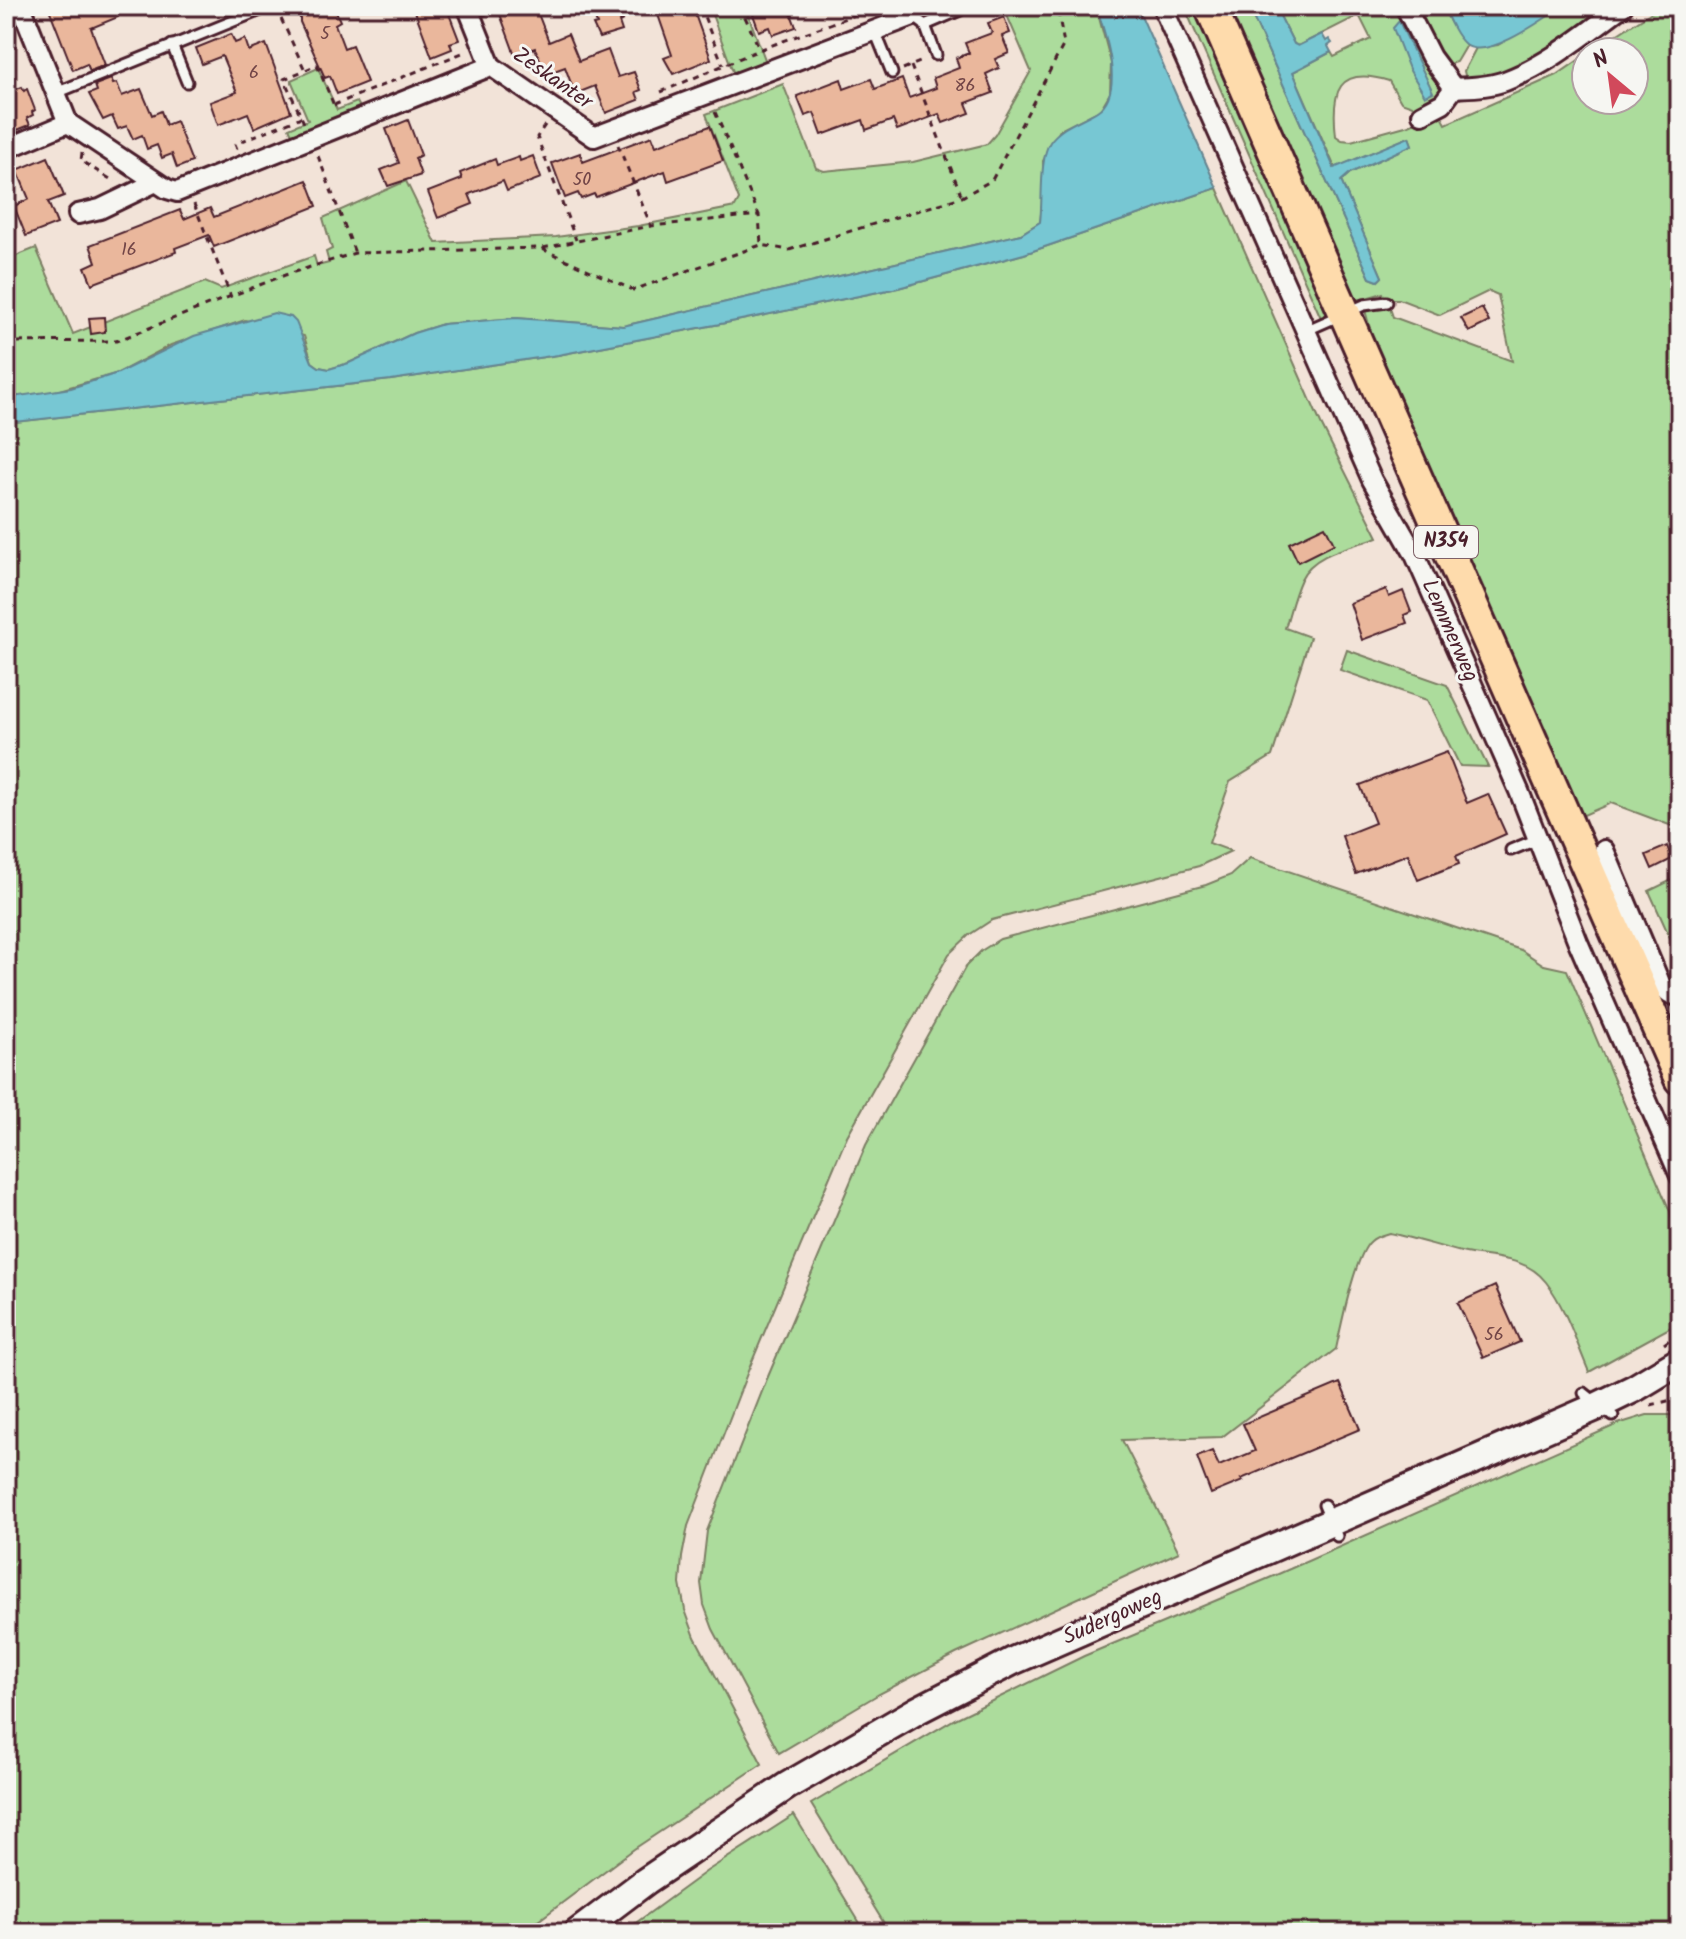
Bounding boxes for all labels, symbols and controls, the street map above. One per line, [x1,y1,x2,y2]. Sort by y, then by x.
house number: 5 [320,20,331,49]
north arrow [1570,36,1650,116]
street label: Zeskanter [505,39,601,120]
text: N [1587,42,1616,79]
house number: 6 [249,59,259,88]
house number: 86 [955,72,975,101]
house number: 50 [573,166,591,195]
house number: 16 [121,236,137,265]
road number: N354 [1414,526,1478,558]
street label: Lemmerweg [1411,574,1487,688]
house number: 56 [1484,1321,1504,1350]
street label: Sudergoweg [1057,1580,1169,1656]

